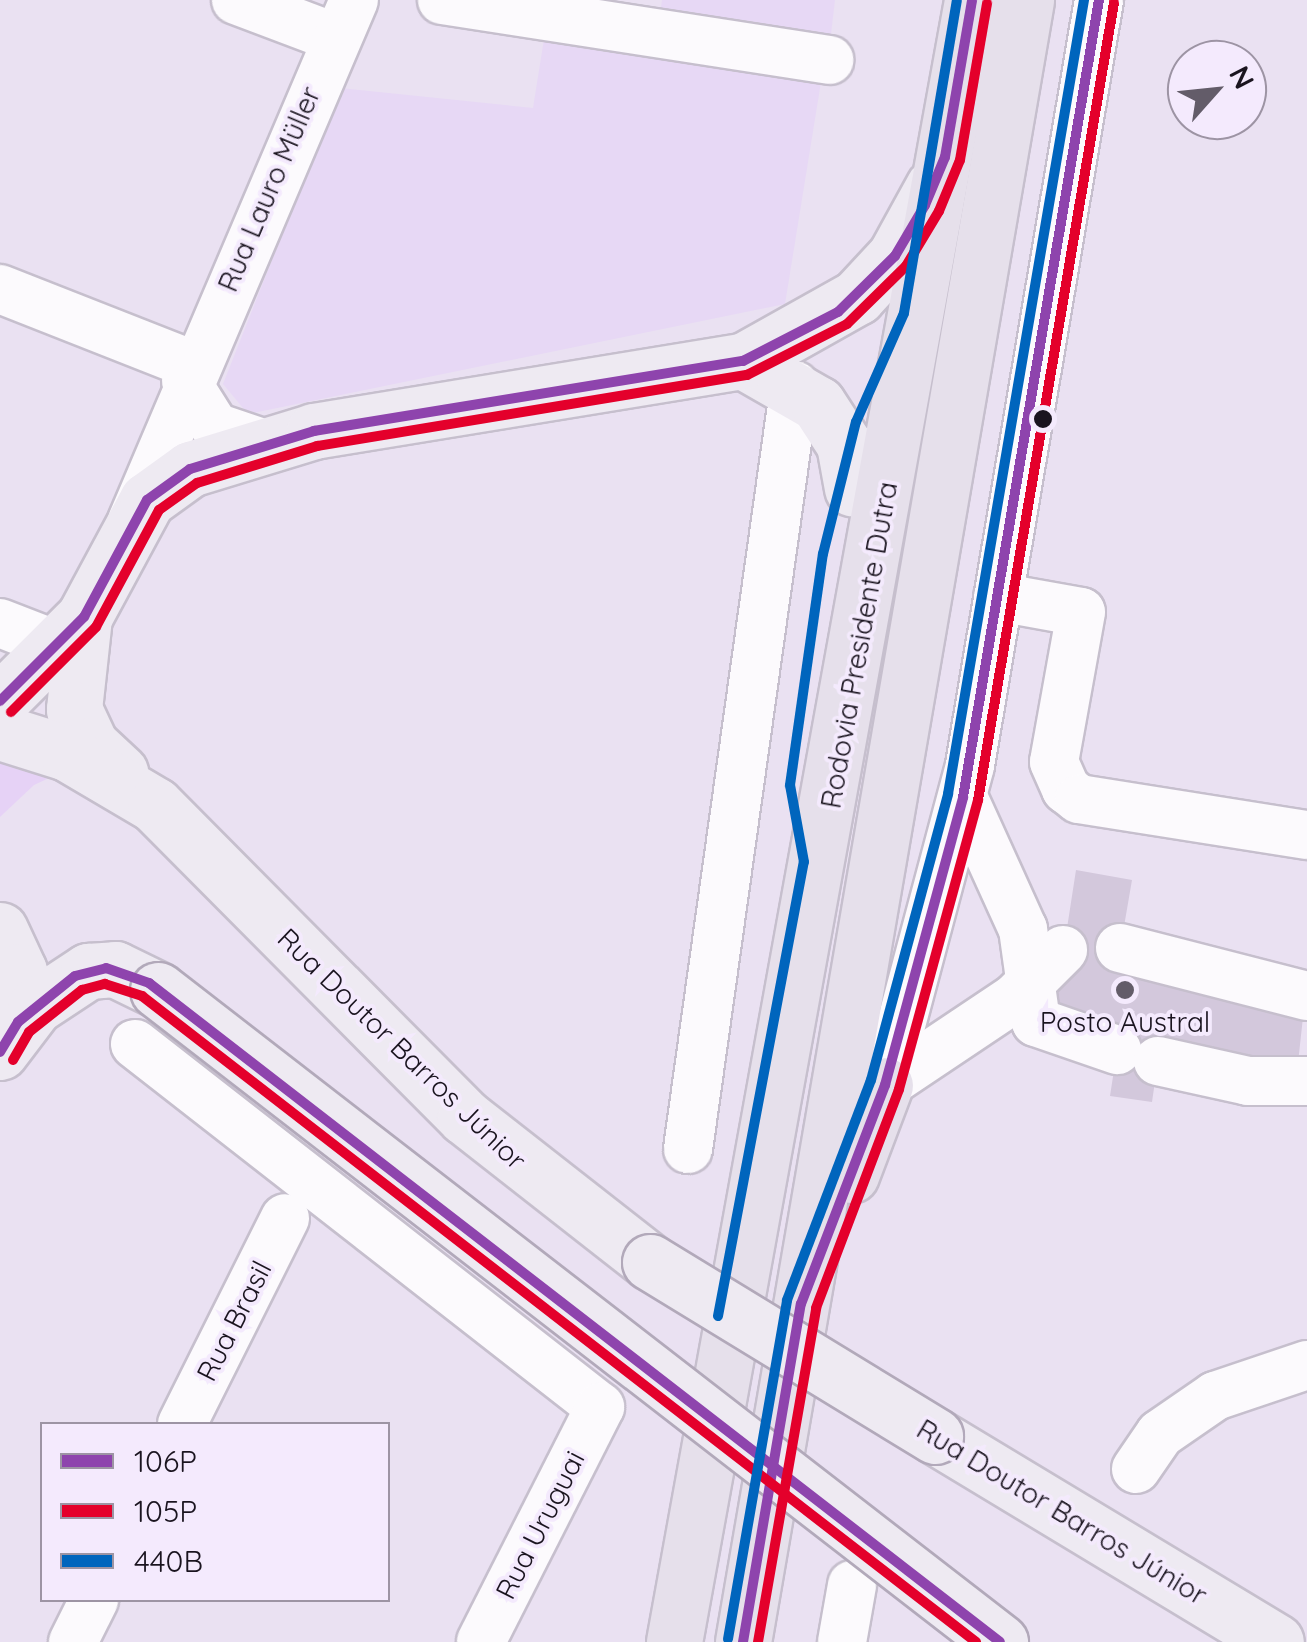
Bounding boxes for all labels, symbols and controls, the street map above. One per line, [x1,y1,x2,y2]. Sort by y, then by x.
north arrow [1167,40,1267,140]
text: N [1222,60,1263,94]
street label: Rua Lauro Müller [211,81,327,297]
unlabelled marker [1033,409,1053,429]
street label: Rodovia Presidente Dutra [814,479,904,811]
street label: Rua Doutor Barros Júnior [271,921,533,1177]
marker: Posto Austral [1114,979,1136,1001]
place label: Posto Austral [1040,1005,1210,1039]
street label: Rua Brasil [189,1255,279,1387]
street label: Rua Doutor Barros Júnior [911,1412,1213,1612]
legend [40,1422,390,1602]
text: 106P [134,1442,197,1480]
street label: Rua Uruguai [488,1445,592,1605]
text: 105P [134,1492,197,1530]
text: 440B [134,1542,203,1580]

